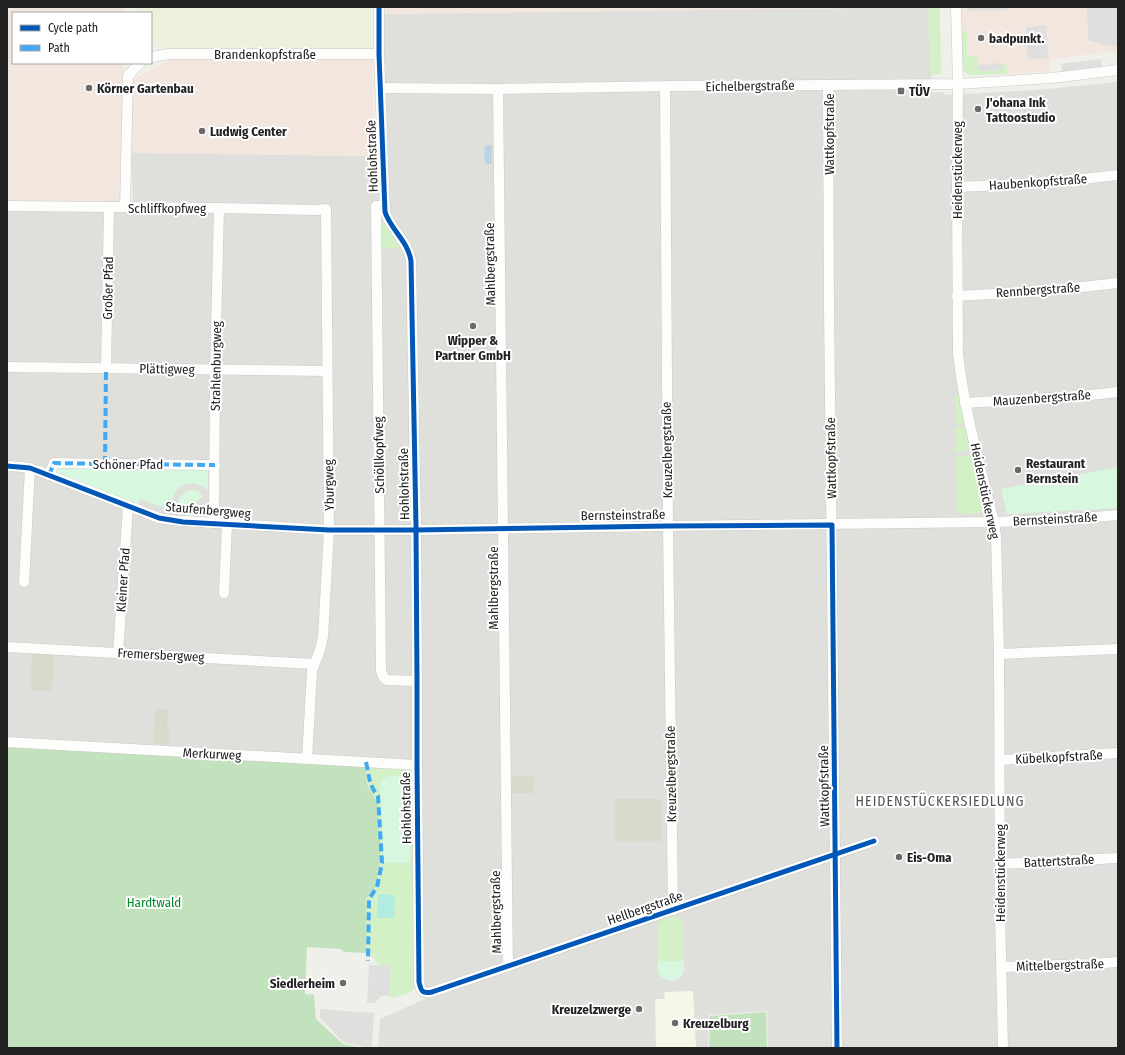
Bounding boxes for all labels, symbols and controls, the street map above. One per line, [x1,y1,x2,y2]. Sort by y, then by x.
legend [12,12,152,64]
text: Cycle path [48,21,98,35]
place label: badpunkt. [989,31,1044,46]
marker: badpunkt. [976,33,986,43]
text: Path [48,41,70,55]
street label: Brandenkopfstraße [214,47,316,62]
street label: Eichelbergstraße [705,78,795,94]
place label: Körner Gartenbau [97,81,194,96]
marker: Körner Gartenbau [84,83,94,93]
place label: TÜV [909,84,930,99]
marker: TÜV [896,86,906,96]
street label: Wattkopfstraße [822,93,837,175]
place label: J'ohana Ink Tattoostudio [985,95,1055,125]
marker: J'ohana Ink Tattoostudio [973,104,983,114]
street label: Hohlohstraße [363,120,381,192]
street label: Heidenstückerweg [950,120,965,219]
place label: Ludwig Center [210,124,287,139]
marker: Ludwig Center [197,126,207,136]
street label: Haubenkopfstraße [988,171,1088,193]
street label: Schliffkopfweg [128,201,207,216]
street label: Mahlbergstraße [482,222,498,306]
street label: Großer Pfad [100,256,116,320]
street label: Rennbergstraße [995,280,1081,300]
street label: Strahlenburgweg [208,320,224,411]
marker: Wipper & Partner GmbH [468,321,478,331]
place label: Wipper & Partner GmbH [435,333,511,363]
street label: Plättigweg [139,361,196,377]
street label: Mauzenbergstraße [993,387,1091,409]
street label: Kreuzelbergstraße [659,402,675,498]
street label: Schöllkopfweg [371,415,387,494]
street label: Wattkopfstraße [823,417,839,499]
street label: Heidenstückerweg [967,442,1003,541]
street label: Hohlohstraße [396,448,412,520]
place label: Restaurant Bernstein [1026,456,1086,486]
street label: Schöner Pfad [93,457,163,472]
street label: Yburgweg [321,458,337,511]
marker: Restaurant Bernstein [1013,465,1023,475]
street label: Staufenbergweg [165,499,252,521]
street label: Bernsteinstraße [580,507,666,523]
street label: Bernsteinstraße [1012,509,1098,529]
street label: Mahlbergstraße [486,546,501,630]
street label: Kleiner Pfad [113,547,133,613]
street label: Fremersbergweg [117,645,206,665]
street label: Kreuzelbergstraße [663,726,679,822]
street label: Merkurweg [182,745,243,763]
street label: Wattkopfstraße [816,745,832,827]
street label: Kübelkopfstraße [1015,747,1103,767]
street label: Hohlohstraße [398,772,414,844]
district label: HEIDENSTÜCKERSIEDLUNG [856,792,1024,810]
street label: Heidenstückerweg [993,823,1008,922]
place label: Eis-Oma [907,850,952,865]
marker: Eis-Oma [894,852,904,862]
street label: Battertstraße [1023,852,1095,870]
street label: Mahlbergstraße [488,870,504,954]
street label: Hellbergstraße [605,888,685,928]
park label: Hardtwald [127,895,181,910]
street label: Mittelbergstraße [1016,956,1104,974]
place label: Siedlerheim [270,976,335,991]
marker: Siedlerheim [338,978,348,988]
place label: Kreuzelzwerge [552,1002,631,1017]
marker: Kreuzelzwerge [634,1004,644,1014]
place label: Kreuzelburg [683,1016,749,1031]
marker: Kreuzelburg [670,1018,680,1028]

